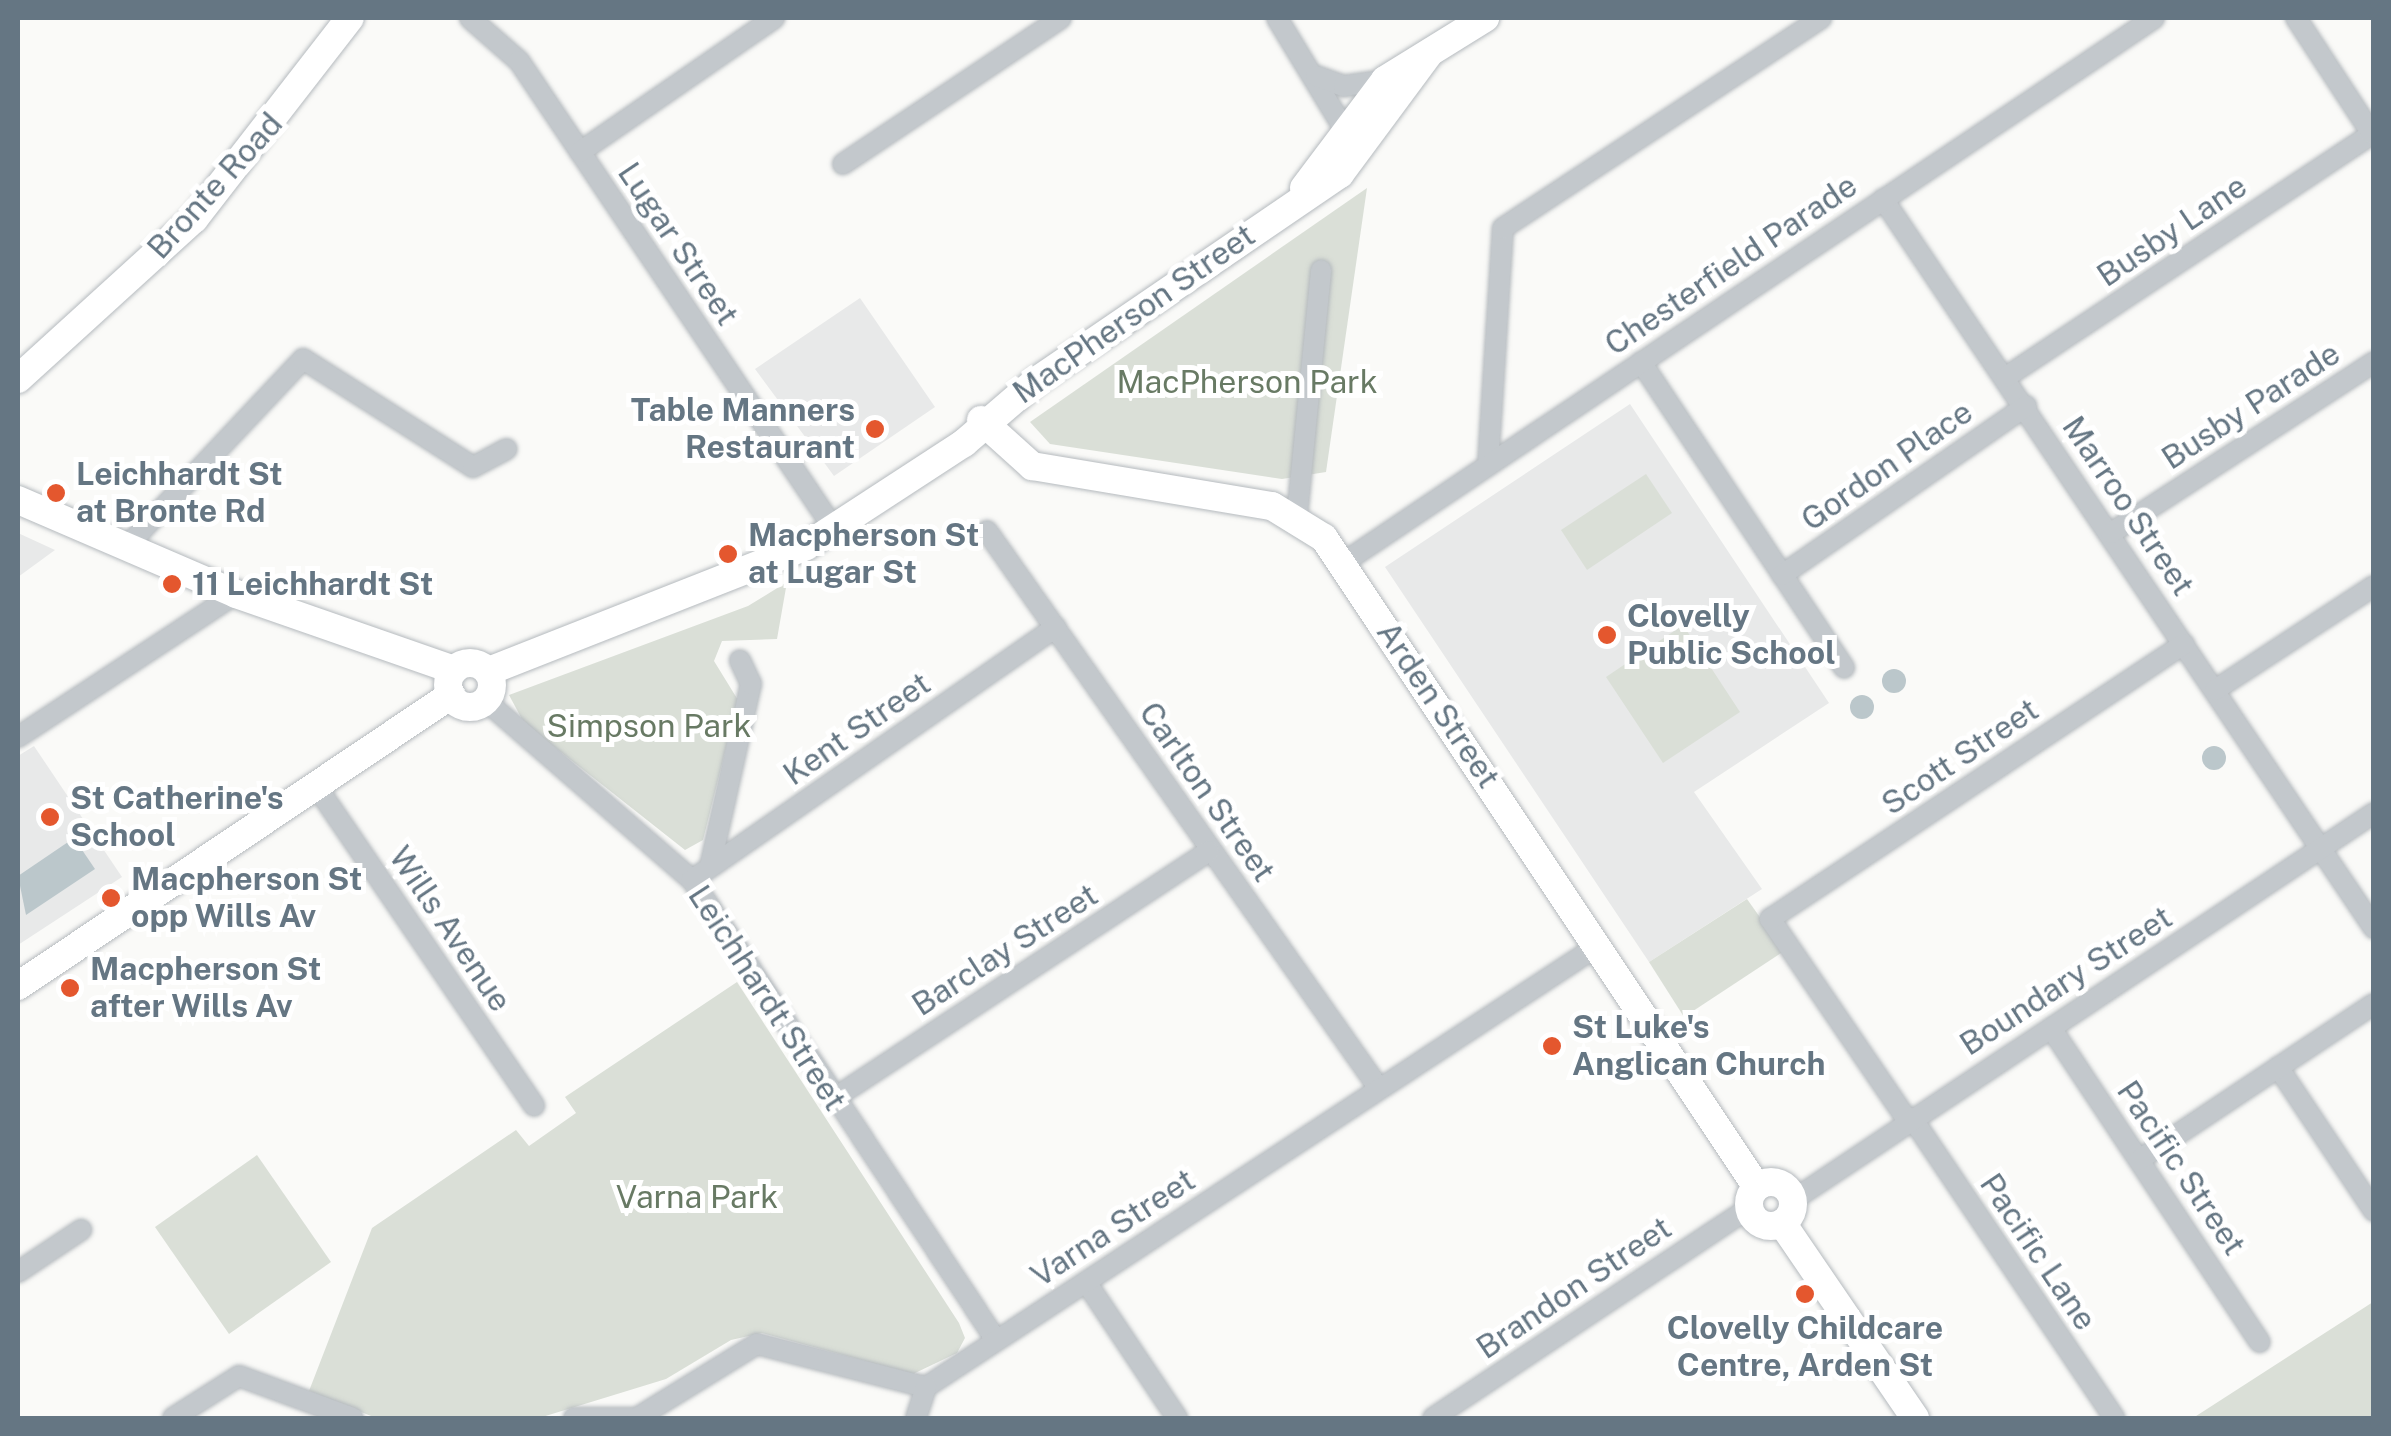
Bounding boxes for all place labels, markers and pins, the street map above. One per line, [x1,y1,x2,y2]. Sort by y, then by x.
place label: Table Manners Restaurant [631,392,855,467]
marker: Table Manners Restaurant [864,418,886,440]
place label: Leichhardt St at Bronte Rd [76,456,283,531]
marker: Leichhardt St at Bronte Rd [45,482,67,504]
place label: Macpherson St at Lugar St [748,517,979,592]
marker: Macpherson St at Lugar St [717,543,739,565]
place label: 11 Leichhardt St [192,565,433,603]
marker: 11 Leichhardt St [161,573,183,595]
place label: Clovelly Public School [1627,598,1836,673]
marker: Clovelly Public School [1596,624,1618,646]
place label: St Catherine's School [70,780,284,855]
marker: St Catherine's School [39,806,61,828]
place label: Macpherson St opp Wills Av [131,861,362,936]
marker: Macpherson St opp Wills Av [100,887,122,909]
place label: Macpherson St after Wills Av [90,951,321,1026]
marker: Macpherson St after Wills Av [59,977,81,999]
place label: St Luke's Anglican Church [1572,1009,1826,1084]
marker: St Luke's Anglican Church [1541,1035,1563,1057]
marker: Clovelly Childcare Centre, Arden St [1794,1283,1816,1305]
place label: Clovelly Childcare Centre, Arden St [1667,1310,1943,1385]

